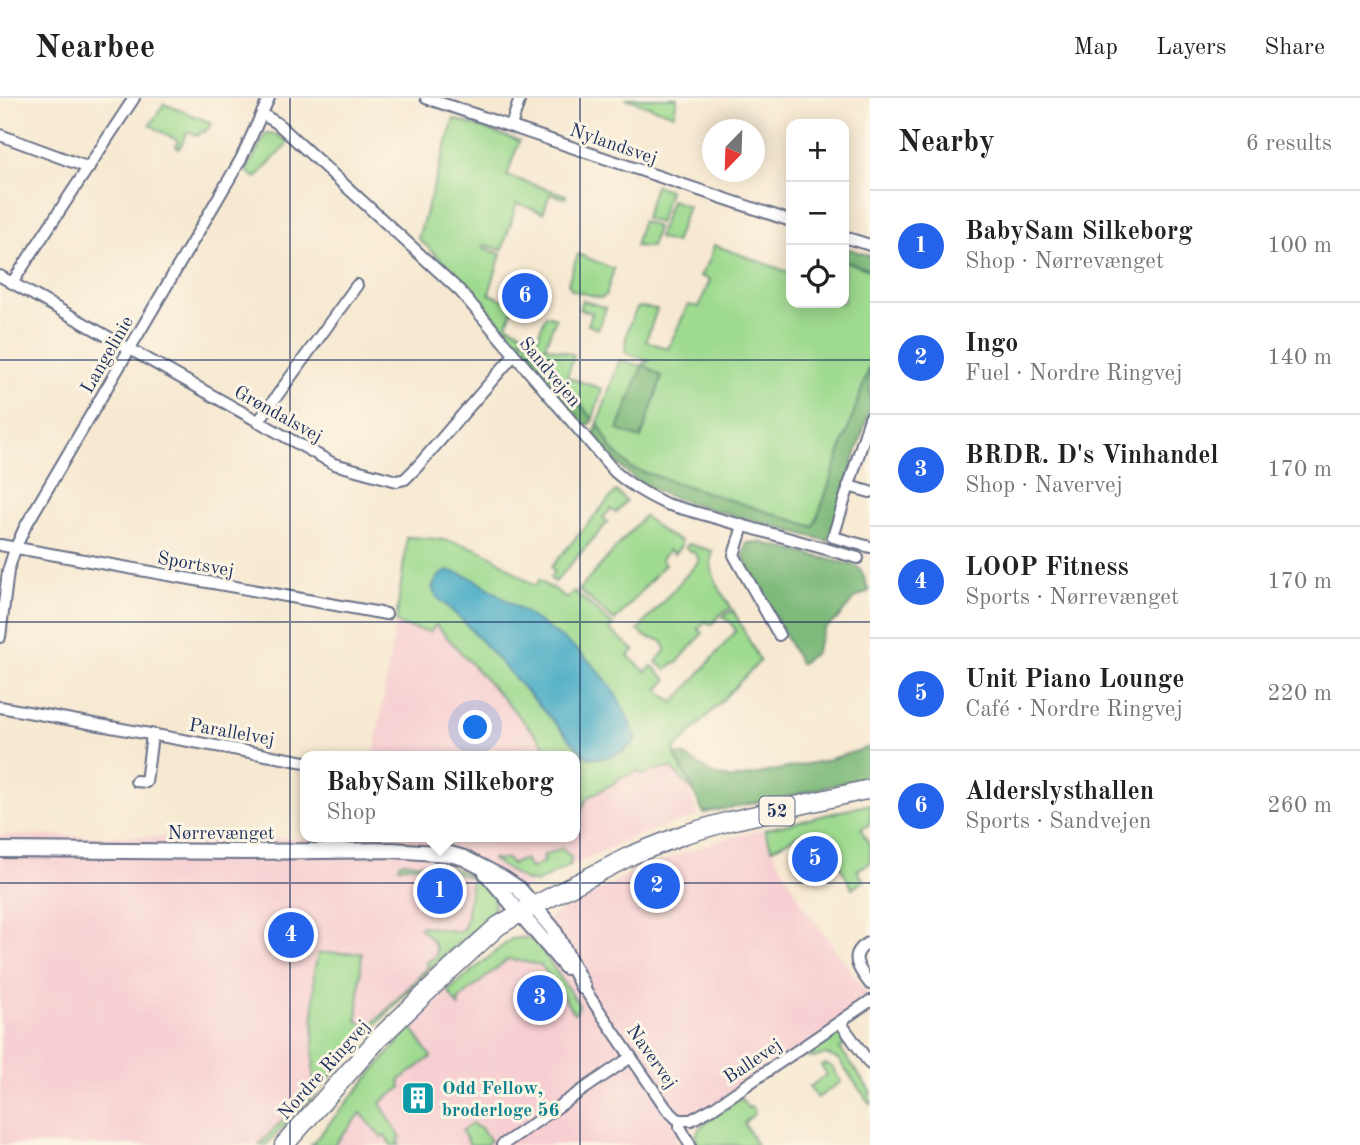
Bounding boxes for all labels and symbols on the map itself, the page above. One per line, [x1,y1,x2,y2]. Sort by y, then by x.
north arrow [702,119,765,182]
street label: Nylandsvej [567,121,660,169]
pin: 6 [502,270,548,322]
street label: Langelinie [78,313,138,397]
street label: Sandvejen [515,334,583,411]
street label: Grøndalsvej [230,383,325,447]
street label: Sportsvej [156,549,235,582]
your location [458,710,492,744]
street label: Parallelvej [187,717,276,750]
road number: 52 [760,796,794,826]
street label: Nørrevænget [167,825,275,844]
pin: 5 [792,833,838,885]
pin: 2 [634,860,680,912]
pin: 1 [417,865,463,917]
pin: 4 [268,909,314,961]
pin: 3 [517,972,563,1024]
street label: Nordre Ringvej [275,1017,374,1124]
street label: Navervej [622,1022,680,1093]
street label: Ballevej [721,1036,786,1088]
building icon: Odd Fellow, broderloge 56 [399,1079,437,1117]
place label: Odd Fellow, broderloge 56 [442,1080,560,1121]

